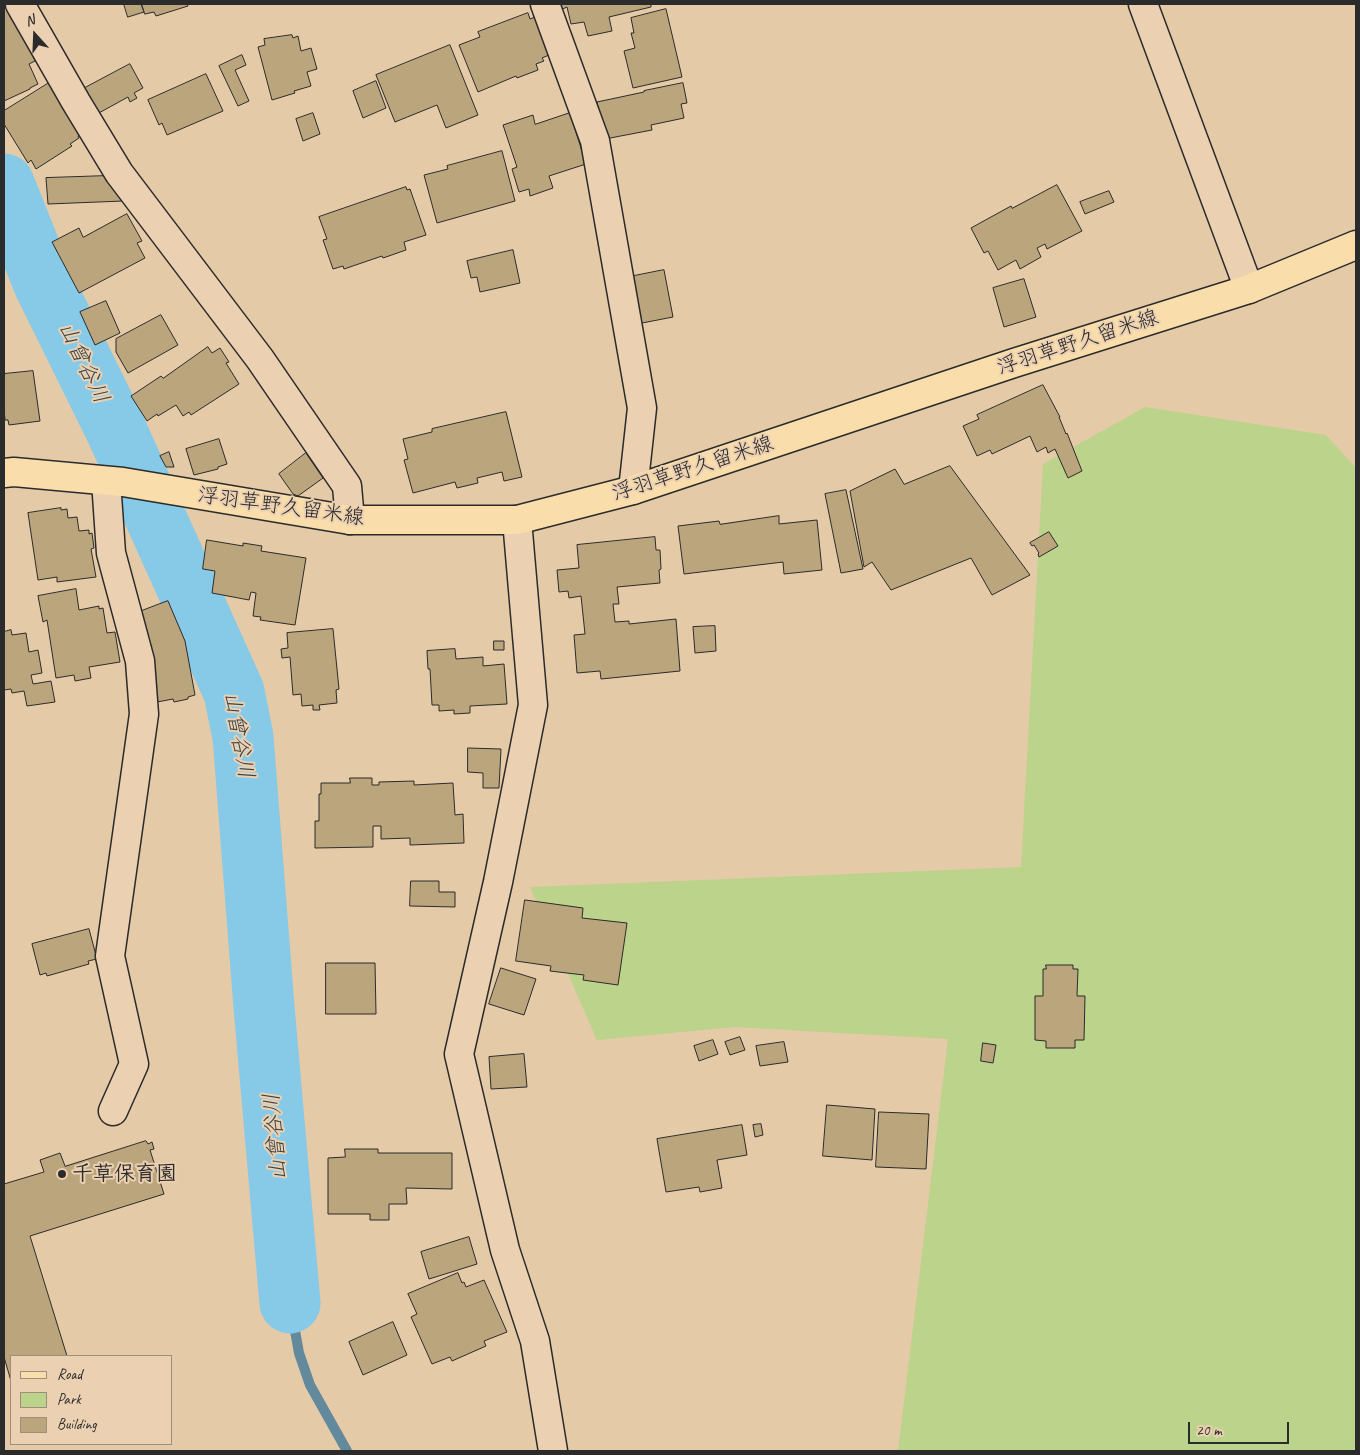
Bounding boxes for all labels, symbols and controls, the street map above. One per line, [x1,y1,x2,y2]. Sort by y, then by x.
north arrow [10,10,60,60]
text: N [23,11,37,30]
street label: 浮羽草野久留米線 [994,305,1162,381]
water label: 山曾谷川 [52,318,114,408]
street label: 浮羽草野久留米線 [609,431,777,507]
street label: 浮羽草野久留米線 [196,483,366,531]
water label: 山曾谷川 [217,689,259,781]
water label: 山曾谷川 [259,1092,293,1182]
place label: 千草保育園 [72,1161,177,1187]
marker: 千草保育園 [56,1168,68,1180]
legend [10,1355,172,1445]
text: Road [57,1365,82,1384]
text: Park [57,1390,81,1409]
scale bar [1190,1412,1291,1444]
text: Building [57,1415,96,1434]
text: 20 m [1196,1421,1222,1440]

